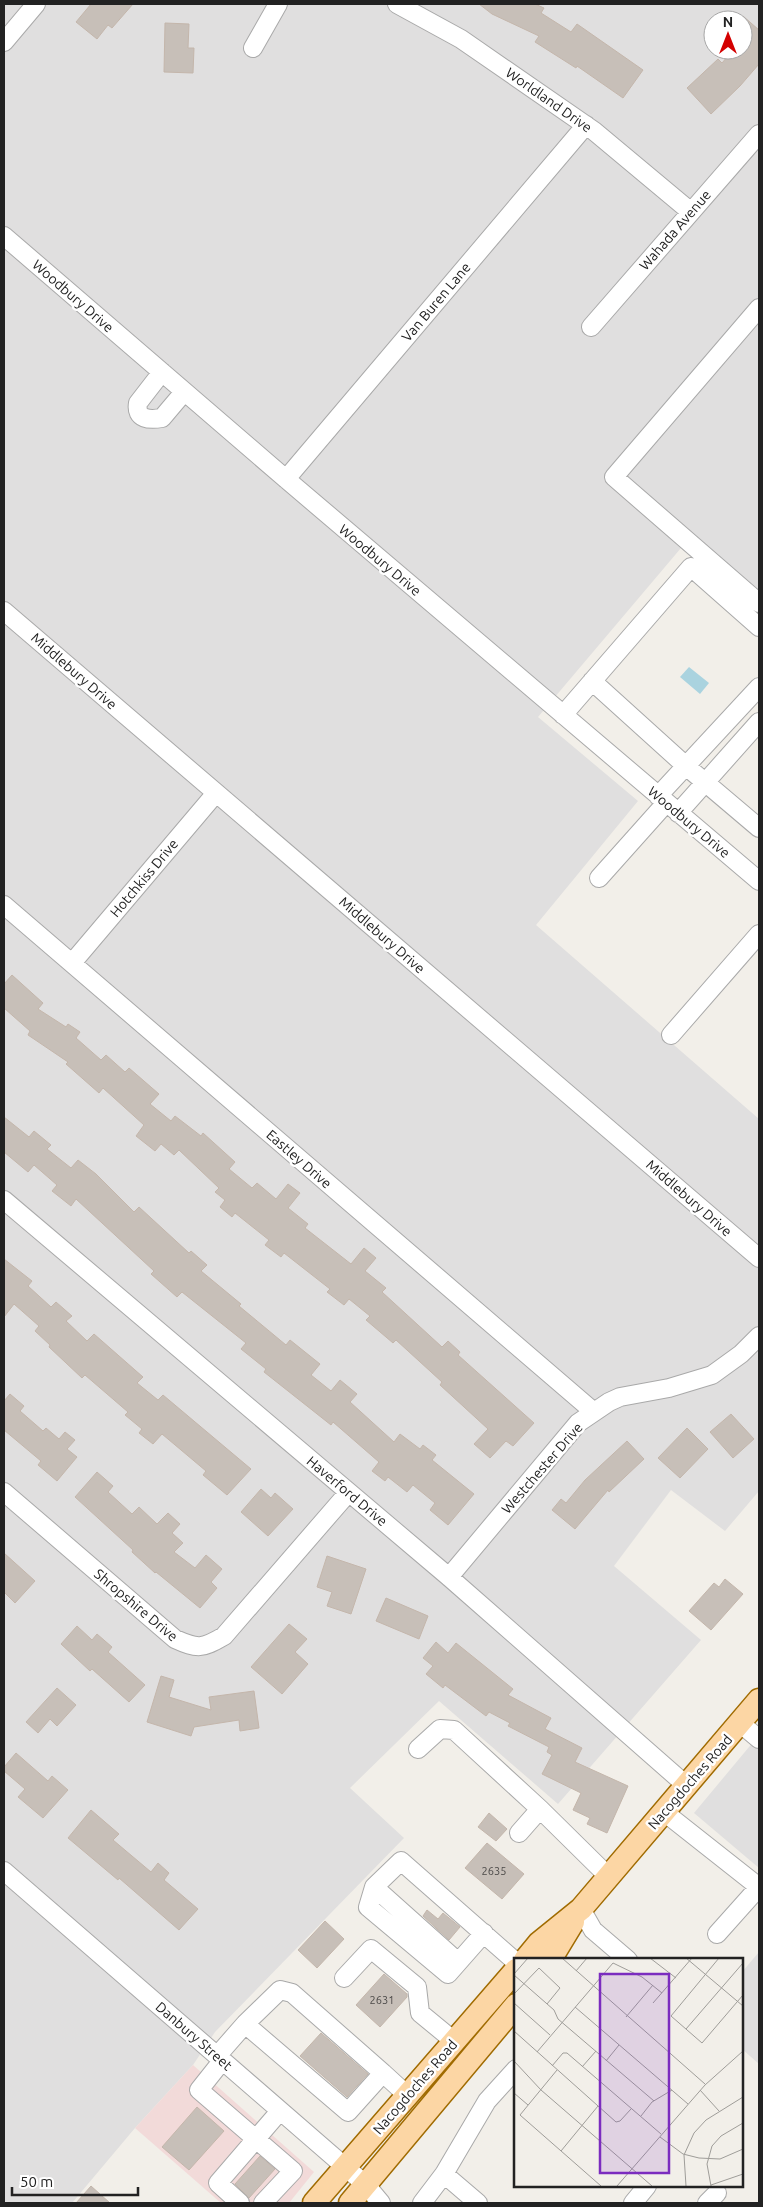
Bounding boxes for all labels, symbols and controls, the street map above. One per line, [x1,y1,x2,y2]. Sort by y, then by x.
north arrow [703,10,753,60]
text: N [723,14,733,30]
street label: Worldland Drive [503,64,595,136]
street label: Wahada Avenue [636,187,714,273]
street label: Woodbury Drive [29,256,117,336]
street label: Van Buren Lane [398,259,474,345]
street label: Woodbury Drive [336,521,424,599]
street label: Middlebury Drive [28,629,120,713]
street label: Woodbury Drive [645,783,733,861]
street label: Hotchkiss Drive [107,836,181,920]
street label: Middlebury Drive [336,893,428,977]
street label: Eastley Drive [263,1126,335,1192]
street label: Middlebury Drive [643,1156,735,1240]
street label: Westchester Drive [498,1419,586,1517]
street label: Haverford Drive [304,1453,390,1529]
street label: Shropshire Drive [91,1566,181,1644]
street label: Nacogdoches Road [645,1731,735,1833]
house number: 2635 [482,1865,506,1877]
inset map [514,1958,743,2187]
house number: 2631 [370,1994,394,2006]
street label: Danbury Street [153,1998,236,2074]
street label: Nacogdoches Road [370,2036,460,2138]
scale bar [12,2164,139,2196]
text: 50 m [20,2173,53,2190]

